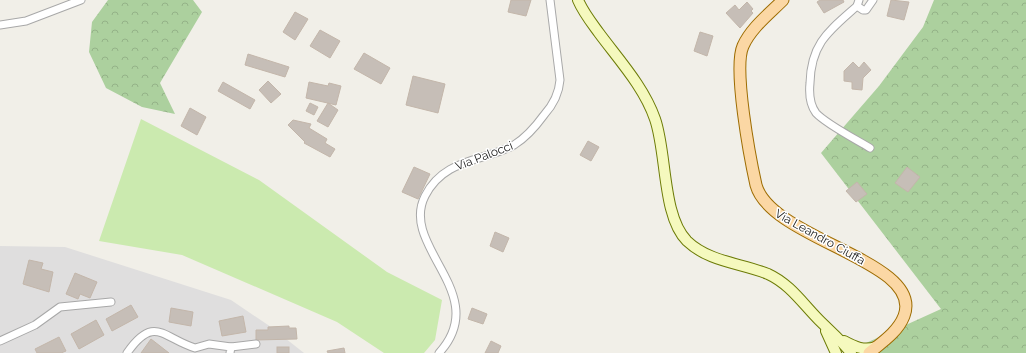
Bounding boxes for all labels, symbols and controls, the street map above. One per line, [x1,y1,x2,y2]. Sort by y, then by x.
street label: Via Palocci [453,139,515,173]
street label: Via Leandro Ciuffa [772,206,868,268]

